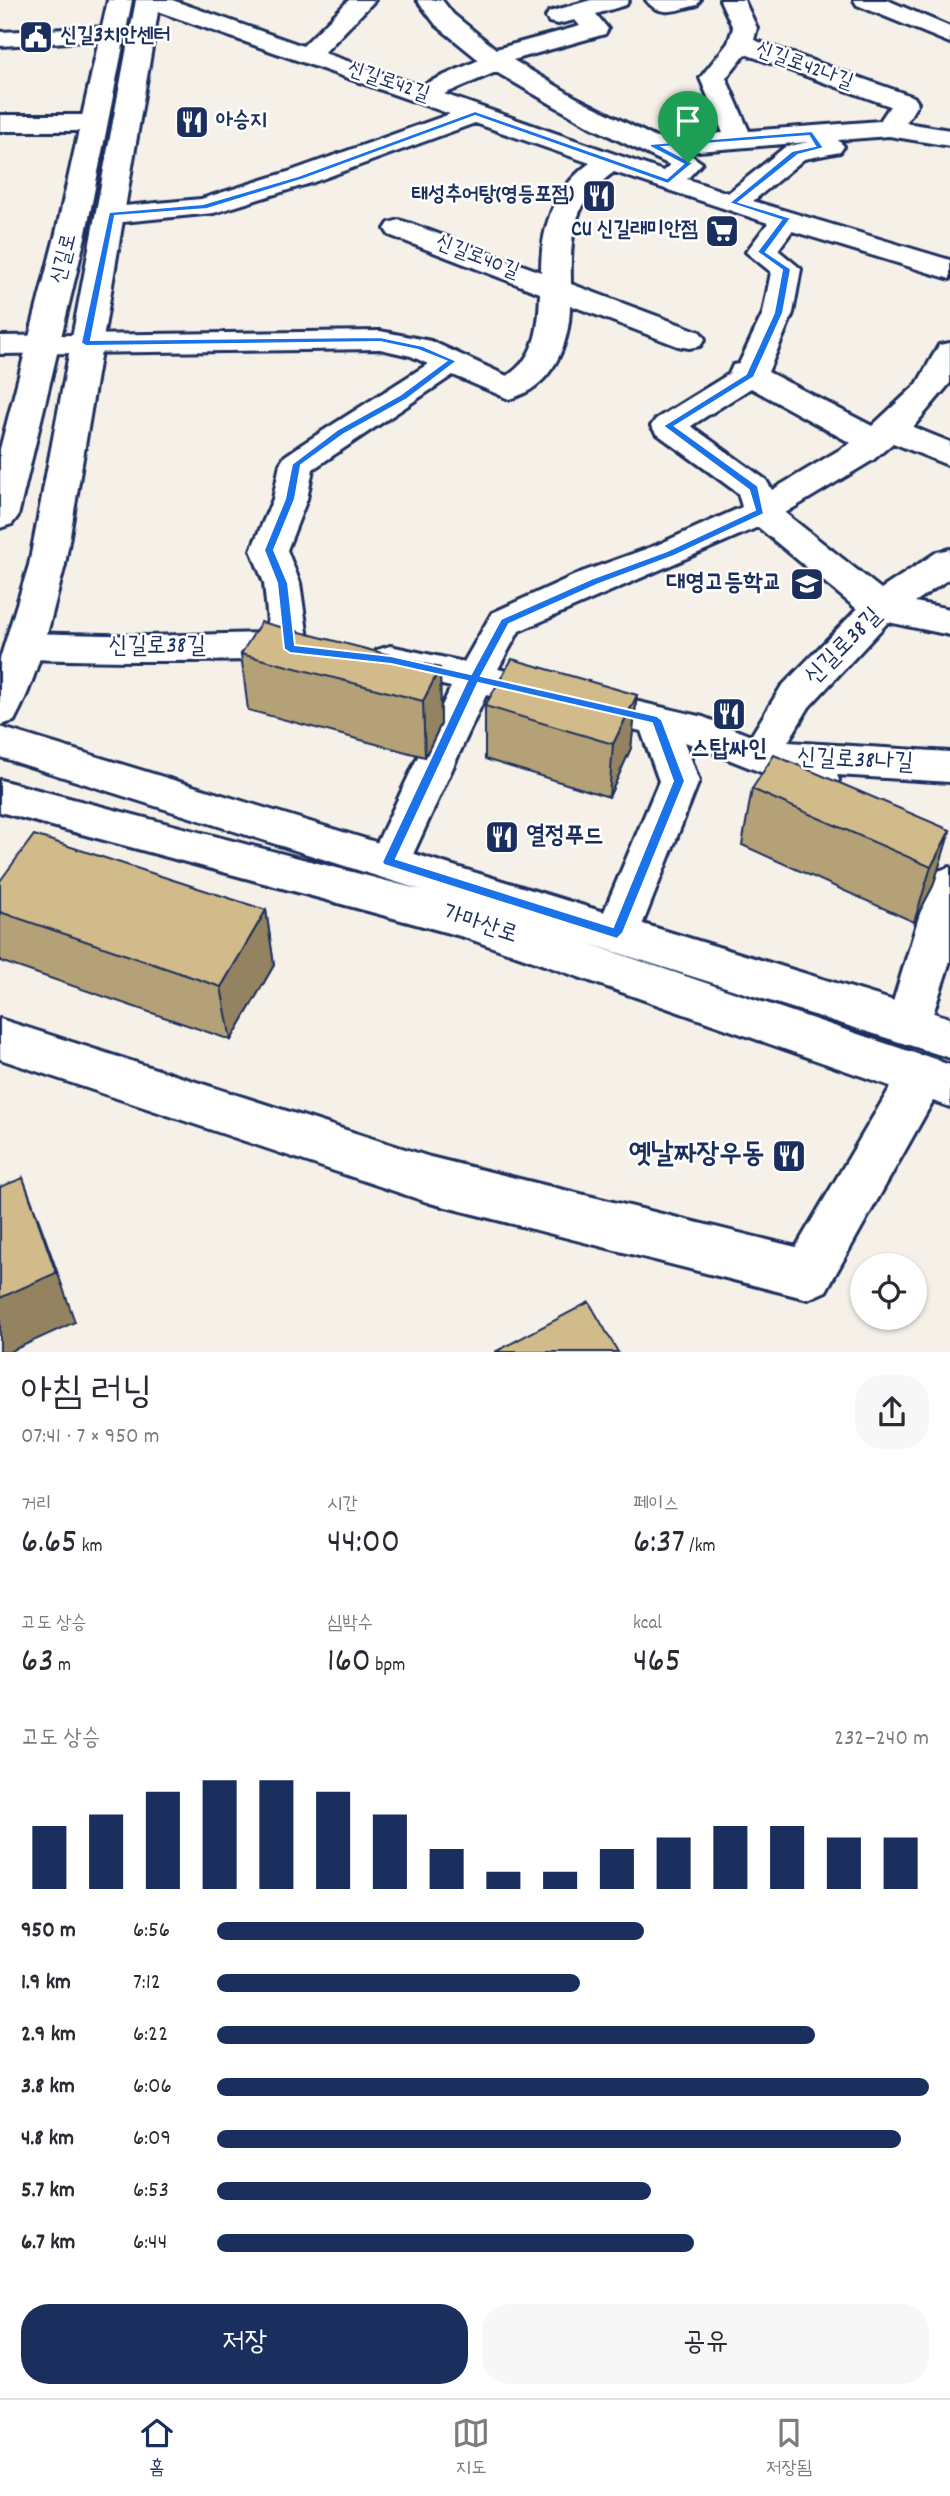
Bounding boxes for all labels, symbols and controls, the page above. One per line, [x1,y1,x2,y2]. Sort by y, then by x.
public building icon: 신길3치안센터 [17,18,55,56]
place label: 신길3치안센터 [60,22,171,52]
street label: 신길로42나길 [751,35,857,99]
street label: 신길로42길 [343,55,433,111]
pin [658,91,718,163]
icon: arrive [669,102,707,140]
restaurant icon: 아승지 [173,103,211,141]
place label: 아승지 [216,107,267,137]
restaurant icon: 태성추어탕(영등포점) [580,177,618,215]
place label: 태성추어탕(영등포점) [411,181,574,211]
supermarket icon: CU 신길래미안점 [703,212,741,250]
place label: CU 신길래미안점 [571,216,698,246]
street label: 신길로40길 [431,228,523,288]
street label: 신길로 [44,231,86,287]
school or university icon: 대영고등학교 [788,565,826,603]
place label: 대영고등학교 [666,567,782,601]
street label: 신길로38길 [797,600,891,694]
street label: 신길로38길 [108,630,206,664]
restaurant icon: 스탑싸인 [710,695,748,733]
place label: 스탑싸인 [690,733,768,767]
street label: 신길로38나길 [796,741,914,781]
restaurant icon: 열정푸드 [483,818,521,856]
place label: 열정푸드 [526,820,603,854]
street label: 가마산로 [438,897,522,953]
place label: 옛날짜장우동 [629,1136,764,1176]
restaurant icon: 옛날짜장우동 [770,1137,808,1175]
map controls [850,1253,927,1330]
button: locate [850,1253,927,1330]
text: 아침 러닝 [21,1367,152,1422]
button: share [855,1375,929,1449]
text: 07:41 · 7 × 950 m [21,1421,160,1454]
text: 거리 [21,1492,52,1519]
text: 시간 [327,1492,358,1519]
text: 페이스 [633,1492,679,1519]
text: 6.65 [21,1519,77,1569]
text: 44:00 [327,1519,400,1569]
text: 6:37 [633,1519,685,1569]
text: km [77,1534,103,1561]
text: /km [685,1534,716,1561]
text: 고도 상승 [21,1611,87,1638]
text: 심박수 [327,1611,373,1638]
text: kcal [633,1611,662,1638]
text: 63 [21,1638,54,1688]
text: 160 [327,1638,371,1688]
text: 465 [633,1638,681,1688]
text: m [54,1653,71,1680]
text: bpm [371,1653,405,1680]
text: 고도 상승 [21,1723,100,1756]
text: 232–240 m [834,1723,929,1756]
text: 950 m [21,1915,76,1948]
text: 6:56 [133,1915,170,1948]
text: 1.9 km [21,1967,71,2000]
text: 7:12 [133,1967,161,2000]
text: 2.9 km [21,2019,76,2052]
text: 6:22 [133,2019,168,2052]
text: 3.8 km [21,2071,75,2104]
text: 6:06 [133,2071,172,2104]
text: 4.8 km [21,2123,74,2156]
text: 6:09 [133,2123,171,2156]
text: 5.7 km [21,2175,75,2208]
text: 6:53 [133,2175,169,2208]
text: 6.7 km [21,2227,75,2260]
text: 6:44 [133,2227,167,2260]
button: 저장 [21,2304,468,2384]
button: 공유 [482,2304,929,2384]
tab: 홈 [138,2414,176,2483]
tab: 지도 [452,2414,490,2483]
tab: 저장됨 [766,2414,812,2483]

